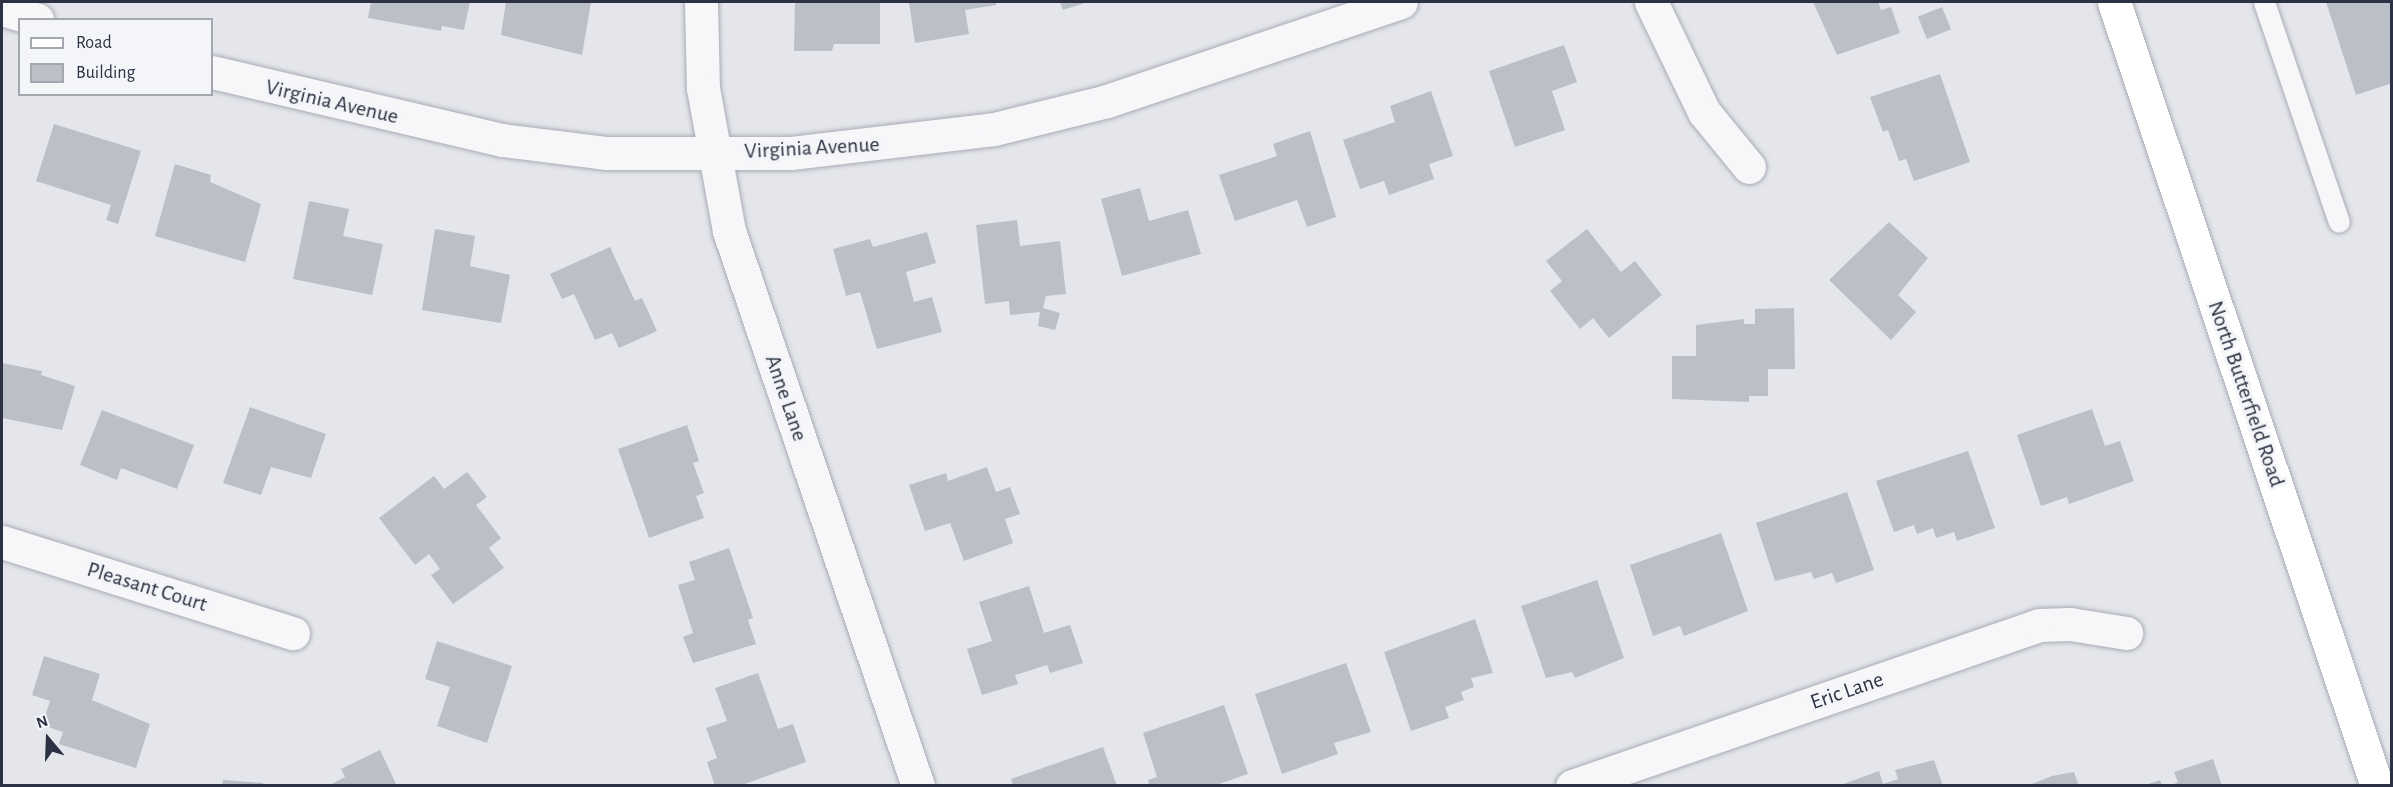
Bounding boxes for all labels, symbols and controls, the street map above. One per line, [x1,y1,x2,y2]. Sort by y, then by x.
legend [18,18,213,96]
text: Road [76,34,112,52]
text: Building [76,64,135,82]
street label: Virginia Avenue [263,74,401,130]
street label: Virginia Avenue [744,131,880,165]
street label: North Butterfield Road [2202,298,2290,490]
street label: Anne Lane [759,351,813,445]
street label: Pleasant Court [84,556,210,618]
street label: Eric Lane [1807,666,1887,716]
north arrow [18,709,78,769]
text: N [34,713,50,731]

